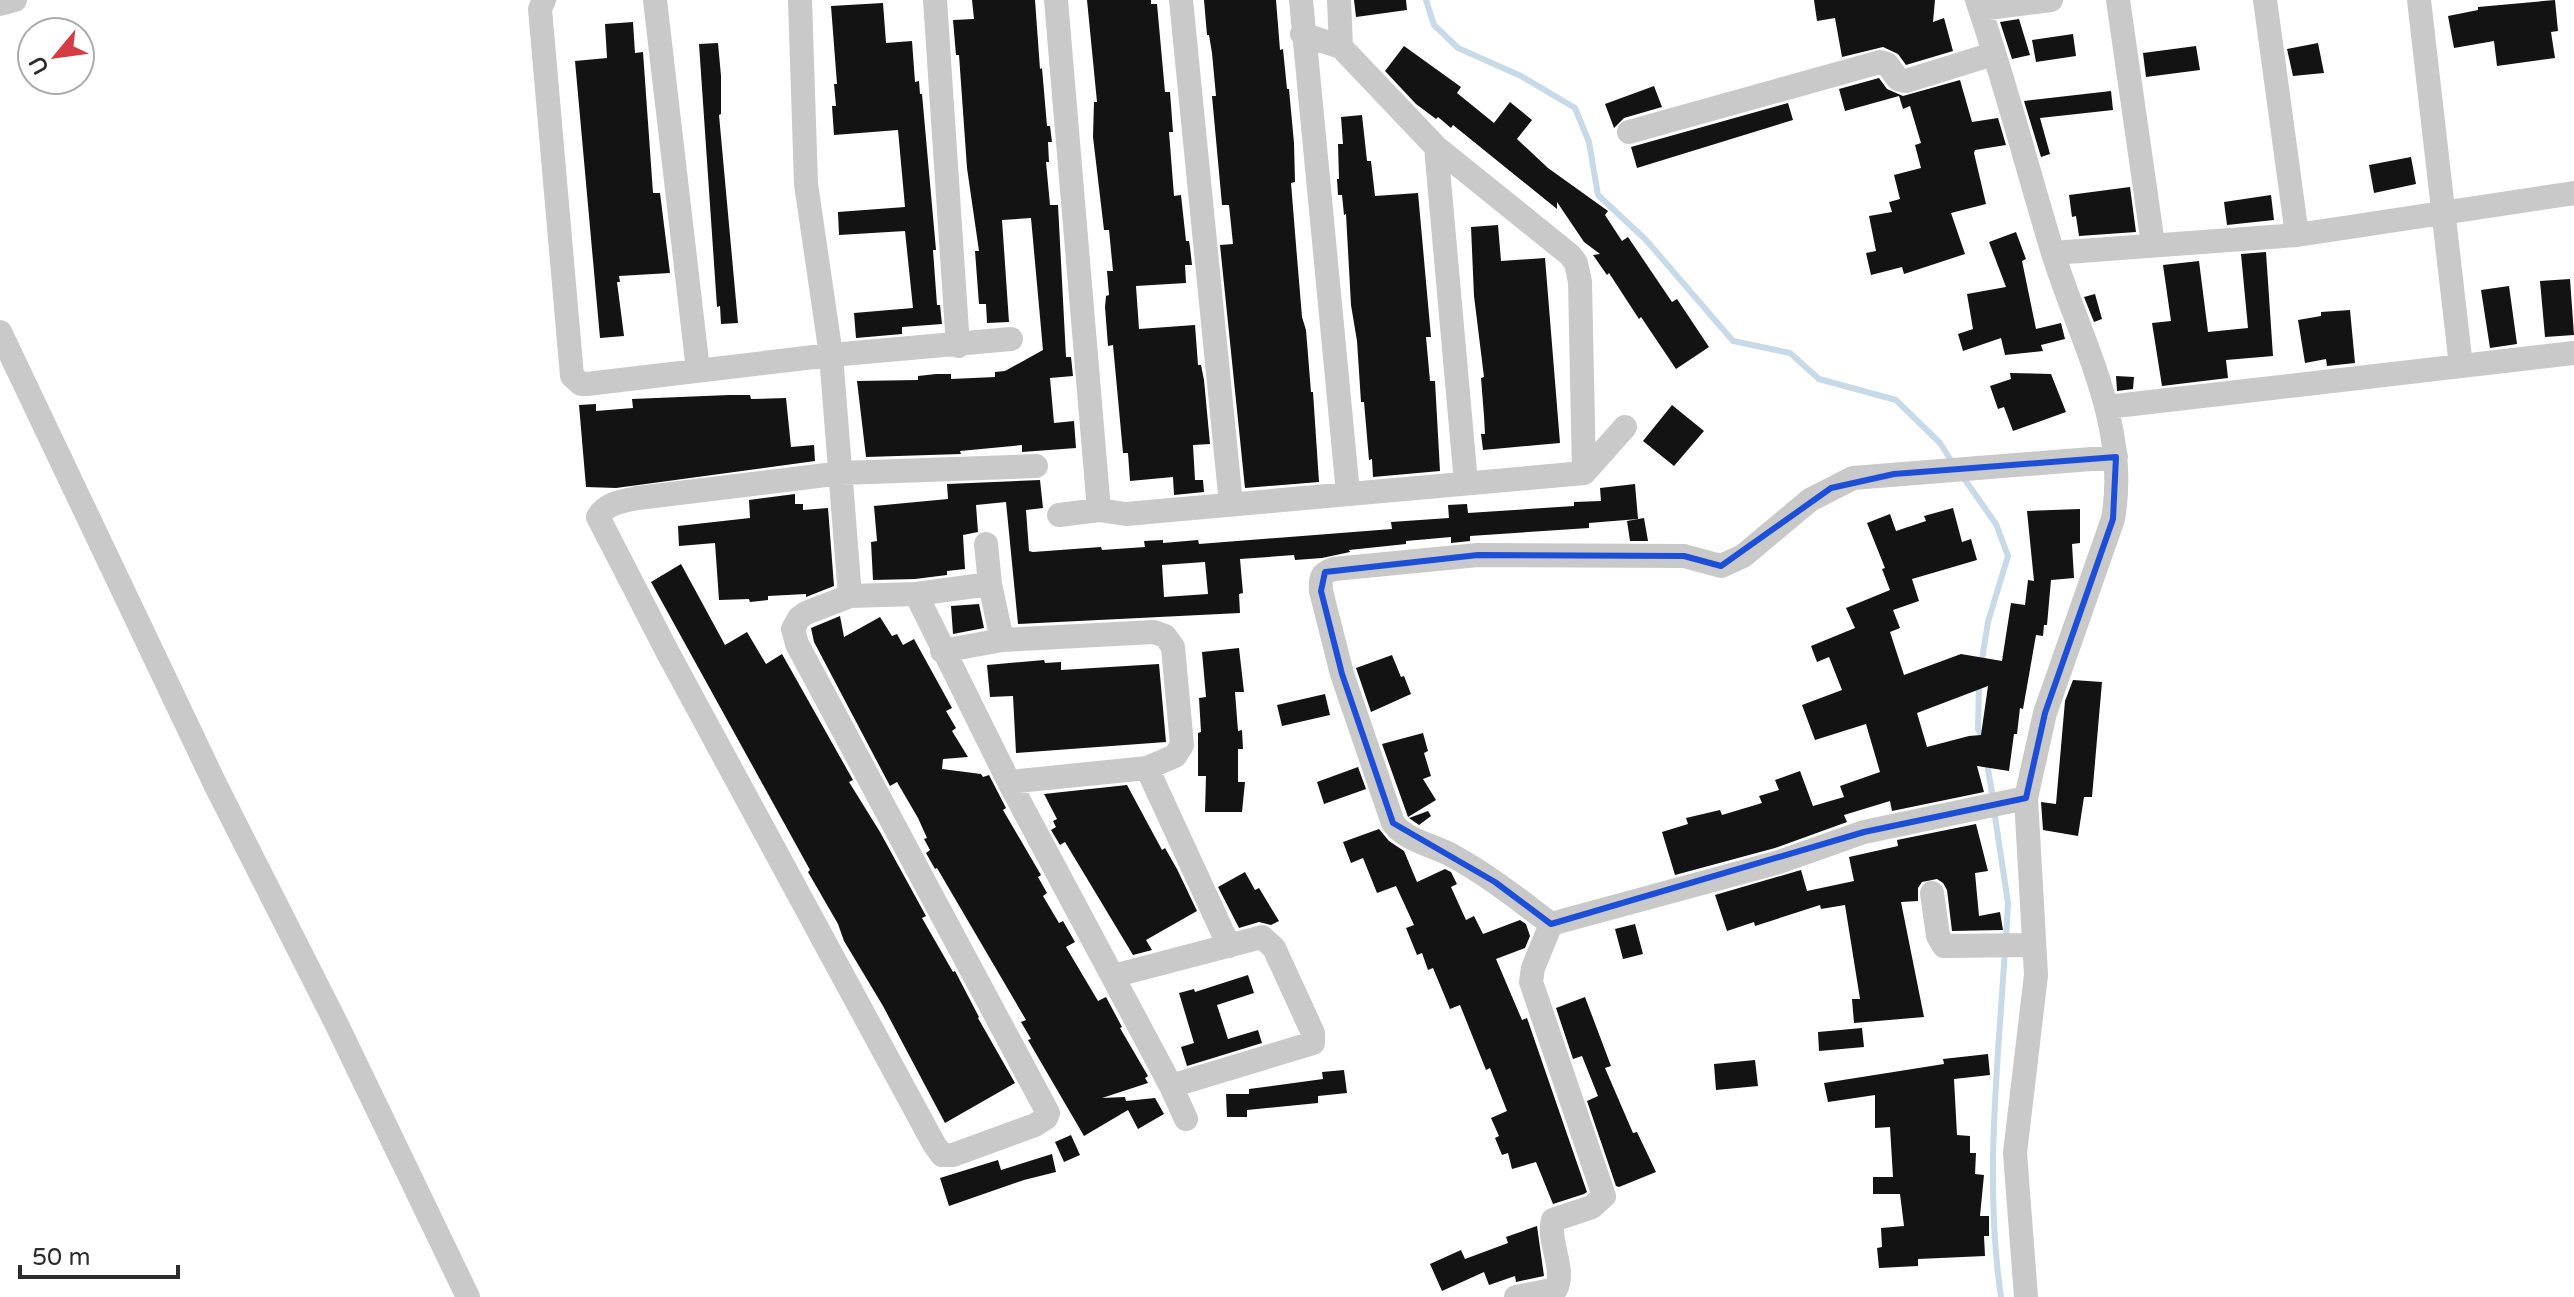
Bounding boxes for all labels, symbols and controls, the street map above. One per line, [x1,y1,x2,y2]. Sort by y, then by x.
north arrow [16,16,96,96]
text: U [24,52,55,79]
scale bar [20,1229,178,1279]
text: 50 m [32,1243,90,1272]

